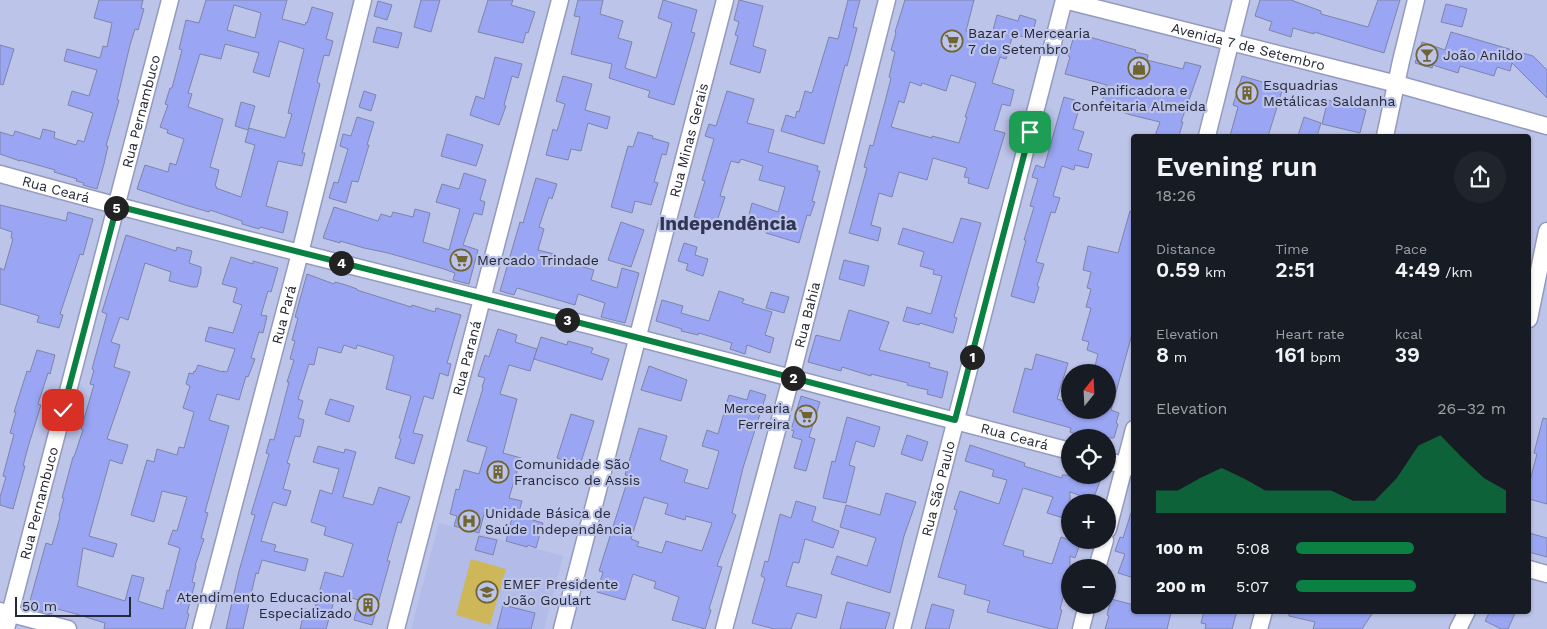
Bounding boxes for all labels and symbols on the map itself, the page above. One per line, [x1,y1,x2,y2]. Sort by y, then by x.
street label: Avenida 7 de Setembro [1170,19,1327,74]
place label: Bazar e Mercearia 7 de Setembro [968,25,1090,57]
supermarket icon: Bazar e Mercearia 7 de Setembro [940,29,964,53]
bar icon: João Anildo [1415,43,1439,67]
place label: João Anildo [1443,47,1523,63]
street label: Rua Pernambuco [119,53,163,169]
shop icon: Panificadora e Confeitaria Almeida [1127,56,1151,80]
place label: Esquadrias Metálicas Saldanha [1263,77,1396,109]
street label: Rua Minas Gerais [666,81,711,199]
building icon: Esquadrias Metálicas Saldanha [1235,81,1259,105]
place label: Panificadora e Confeitaria Almeida [1072,82,1206,114]
pin [1009,111,1051,153]
street label: Rua Ceará [20,173,92,206]
pin: 5 [104,196,128,220]
district label: Independência [659,212,797,235]
supermarket icon: Mercado Trindade [449,248,473,272]
pin: 4 [328,250,354,276]
place label: Mercado Trindade [477,252,599,268]
street label: Rua Bahia [791,280,823,350]
street label: Rua Pará [268,284,299,346]
pin: 3 [554,308,580,332]
street label: Rua Paraná [449,319,484,397]
pin: 1 [960,344,984,370]
north arrow [1061,364,1116,419]
pin: 2 [780,366,806,390]
pin [42,389,84,431]
place label: Mercearia Ferreira [723,400,790,432]
supermarket icon: Mercearia Ferreira [794,404,818,428]
street label: Rua Ceará [979,420,1050,453]
street label: Rua São Paulo [918,439,958,538]
street label: Rua Pernambuco [16,445,61,561]
place label: Comunidade São Francisco de Assis [514,456,640,488]
building icon: Comunidade São Francisco de Assis [486,460,510,484]
place label: Unidade Básica de Saúde Independência [485,505,632,537]
hospital icon: Unidade Básica de Saúde Independência [457,509,481,533]
place label: EMEF Presidente João Goulart [503,576,618,608]
school or university icon: EMEF Presidente João Goulart [475,580,499,604]
place label: Atendimento Educacional Especializado [176,589,353,621]
building icon: Atendimento Educacional Especializado [356,593,380,617]
scale bar [15,594,131,617]

